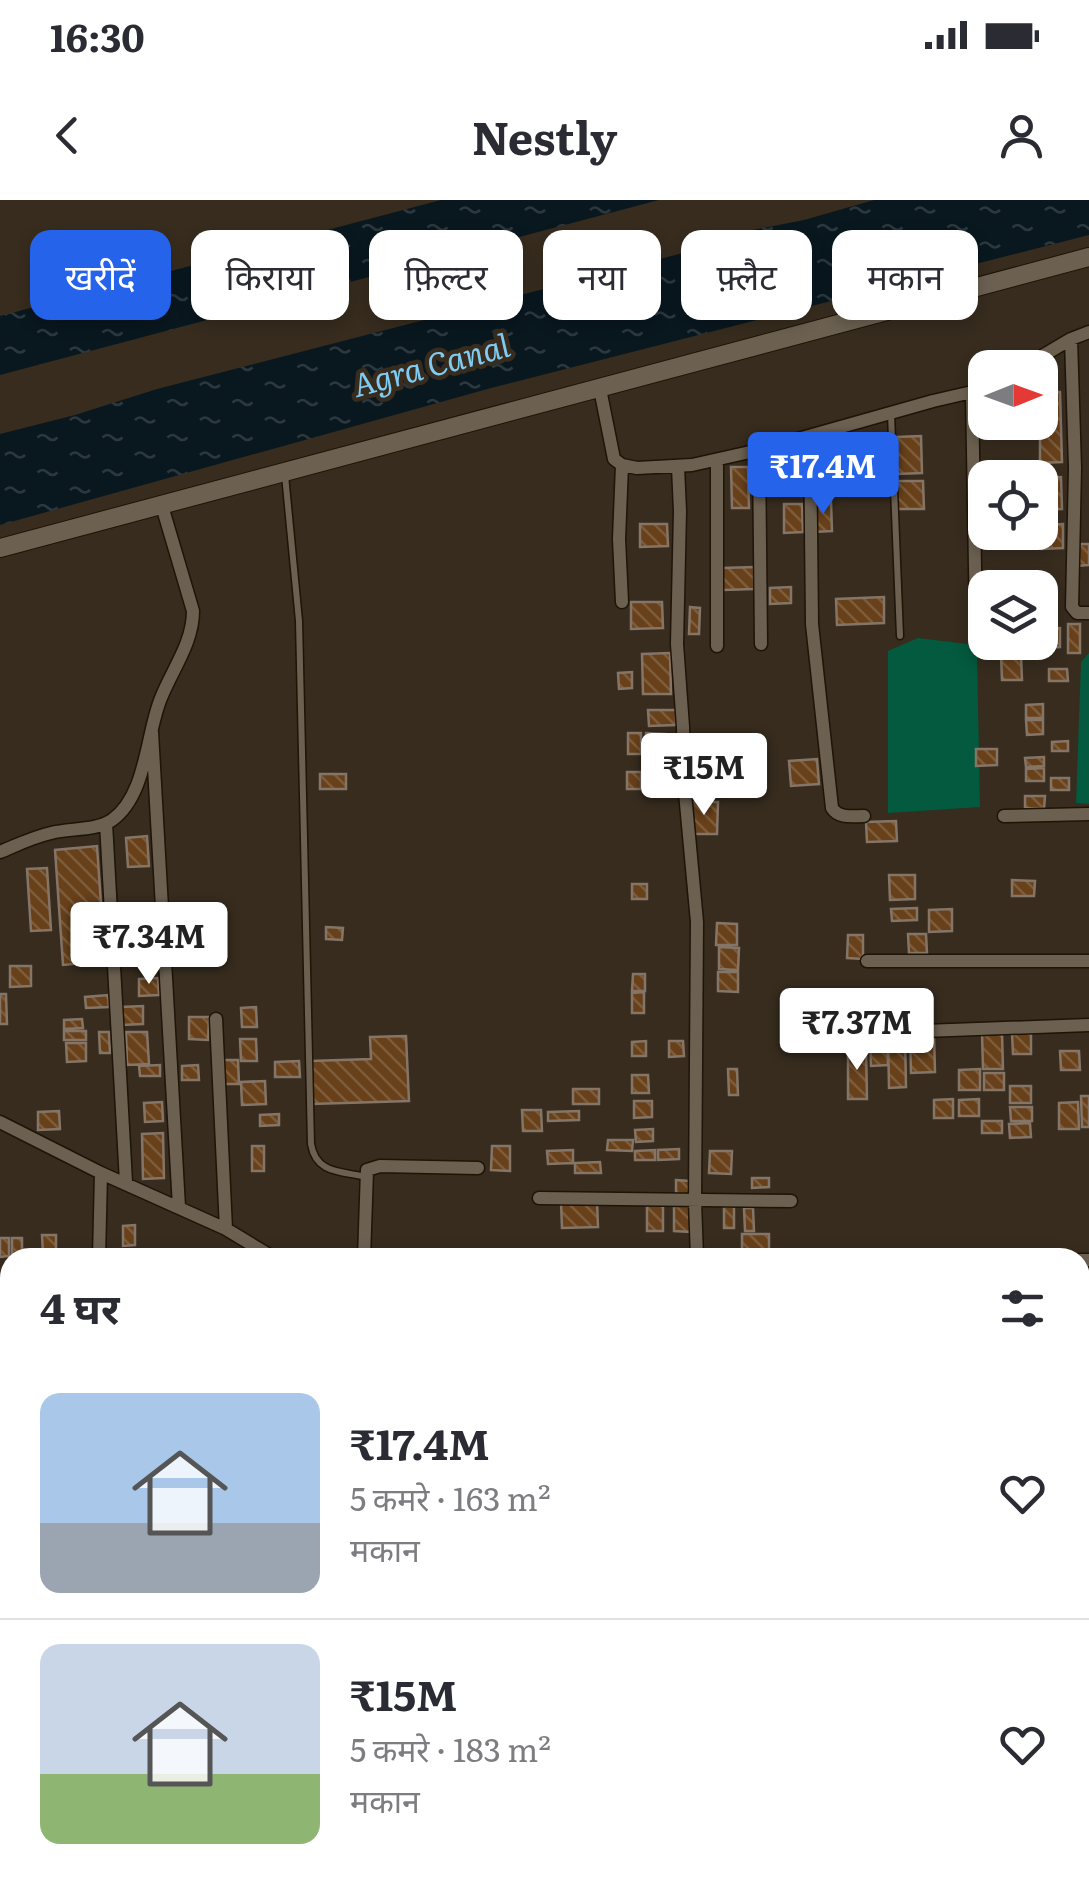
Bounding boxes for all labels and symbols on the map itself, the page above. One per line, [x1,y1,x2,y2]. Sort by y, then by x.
water label: Agra Canal [346,319,514,407]
north arrow [968,350,1058,440]
pin: ₹17.4M [742,432,904,517]
pin: ₹15M [645,733,763,818]
pin: ₹7.34M [68,902,230,987]
pin: ₹7.37M [776,988,938,1073]

